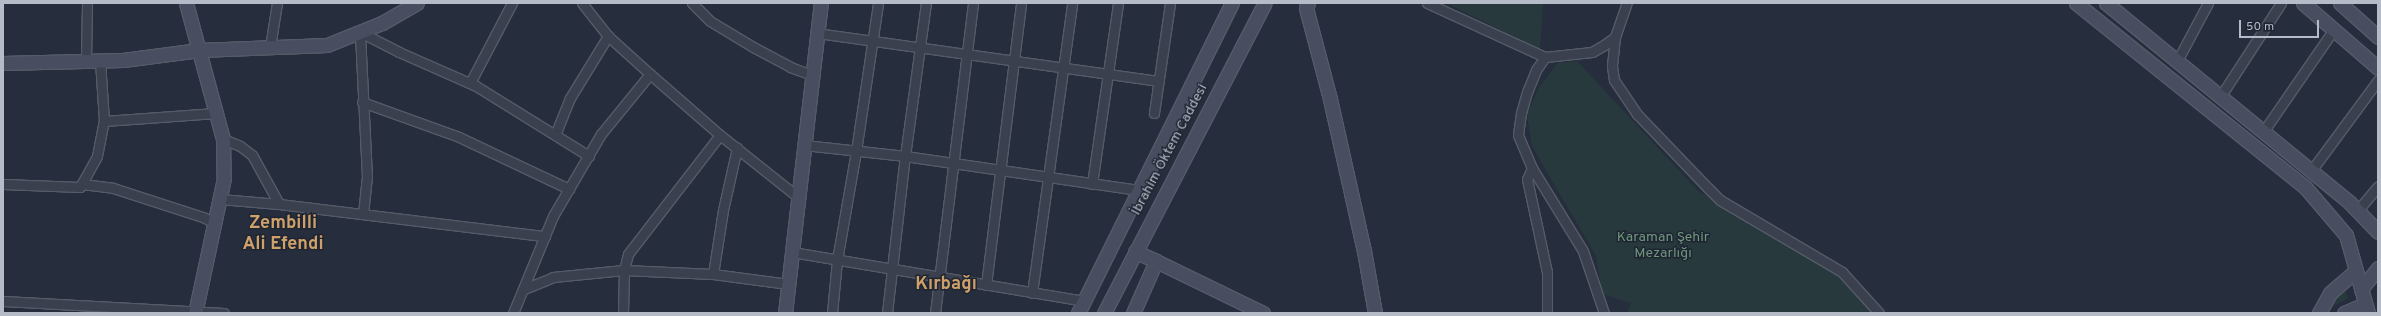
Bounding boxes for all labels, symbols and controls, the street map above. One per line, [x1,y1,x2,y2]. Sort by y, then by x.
scale bar [2241,12,2321,38]
text: 50 m [2246,19,2274,35]
street label: İbrahim Öktem Caddesi [1128,81,1212,219]
district label: Zembilli Ali Efendi [242,214,324,256]
park label: Karaman Şehir Mezarlığı [1617,230,1709,262]
district label: Kırbağı [915,274,977,296]

